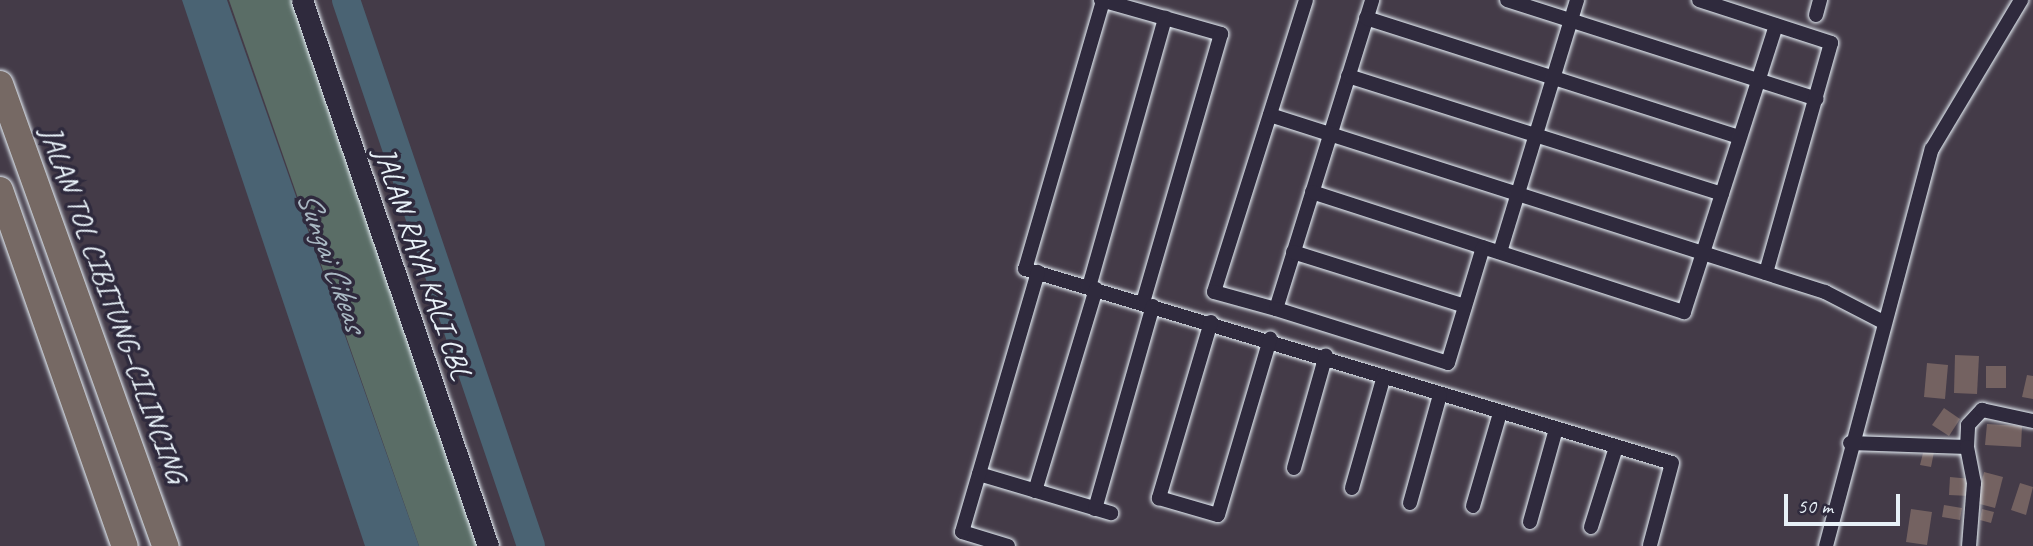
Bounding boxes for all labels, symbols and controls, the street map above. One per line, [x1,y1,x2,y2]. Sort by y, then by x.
street label: JALAN TOL CIBITUNG–CILINCING [32,120,196,488]
street label: JALAN RAYA KALI CBL [367,142,479,384]
water label: Sungai Cikeas [288,186,374,336]
scale bar [1788,480,1904,524]
text: 50 m [1797,493,1833,519]

